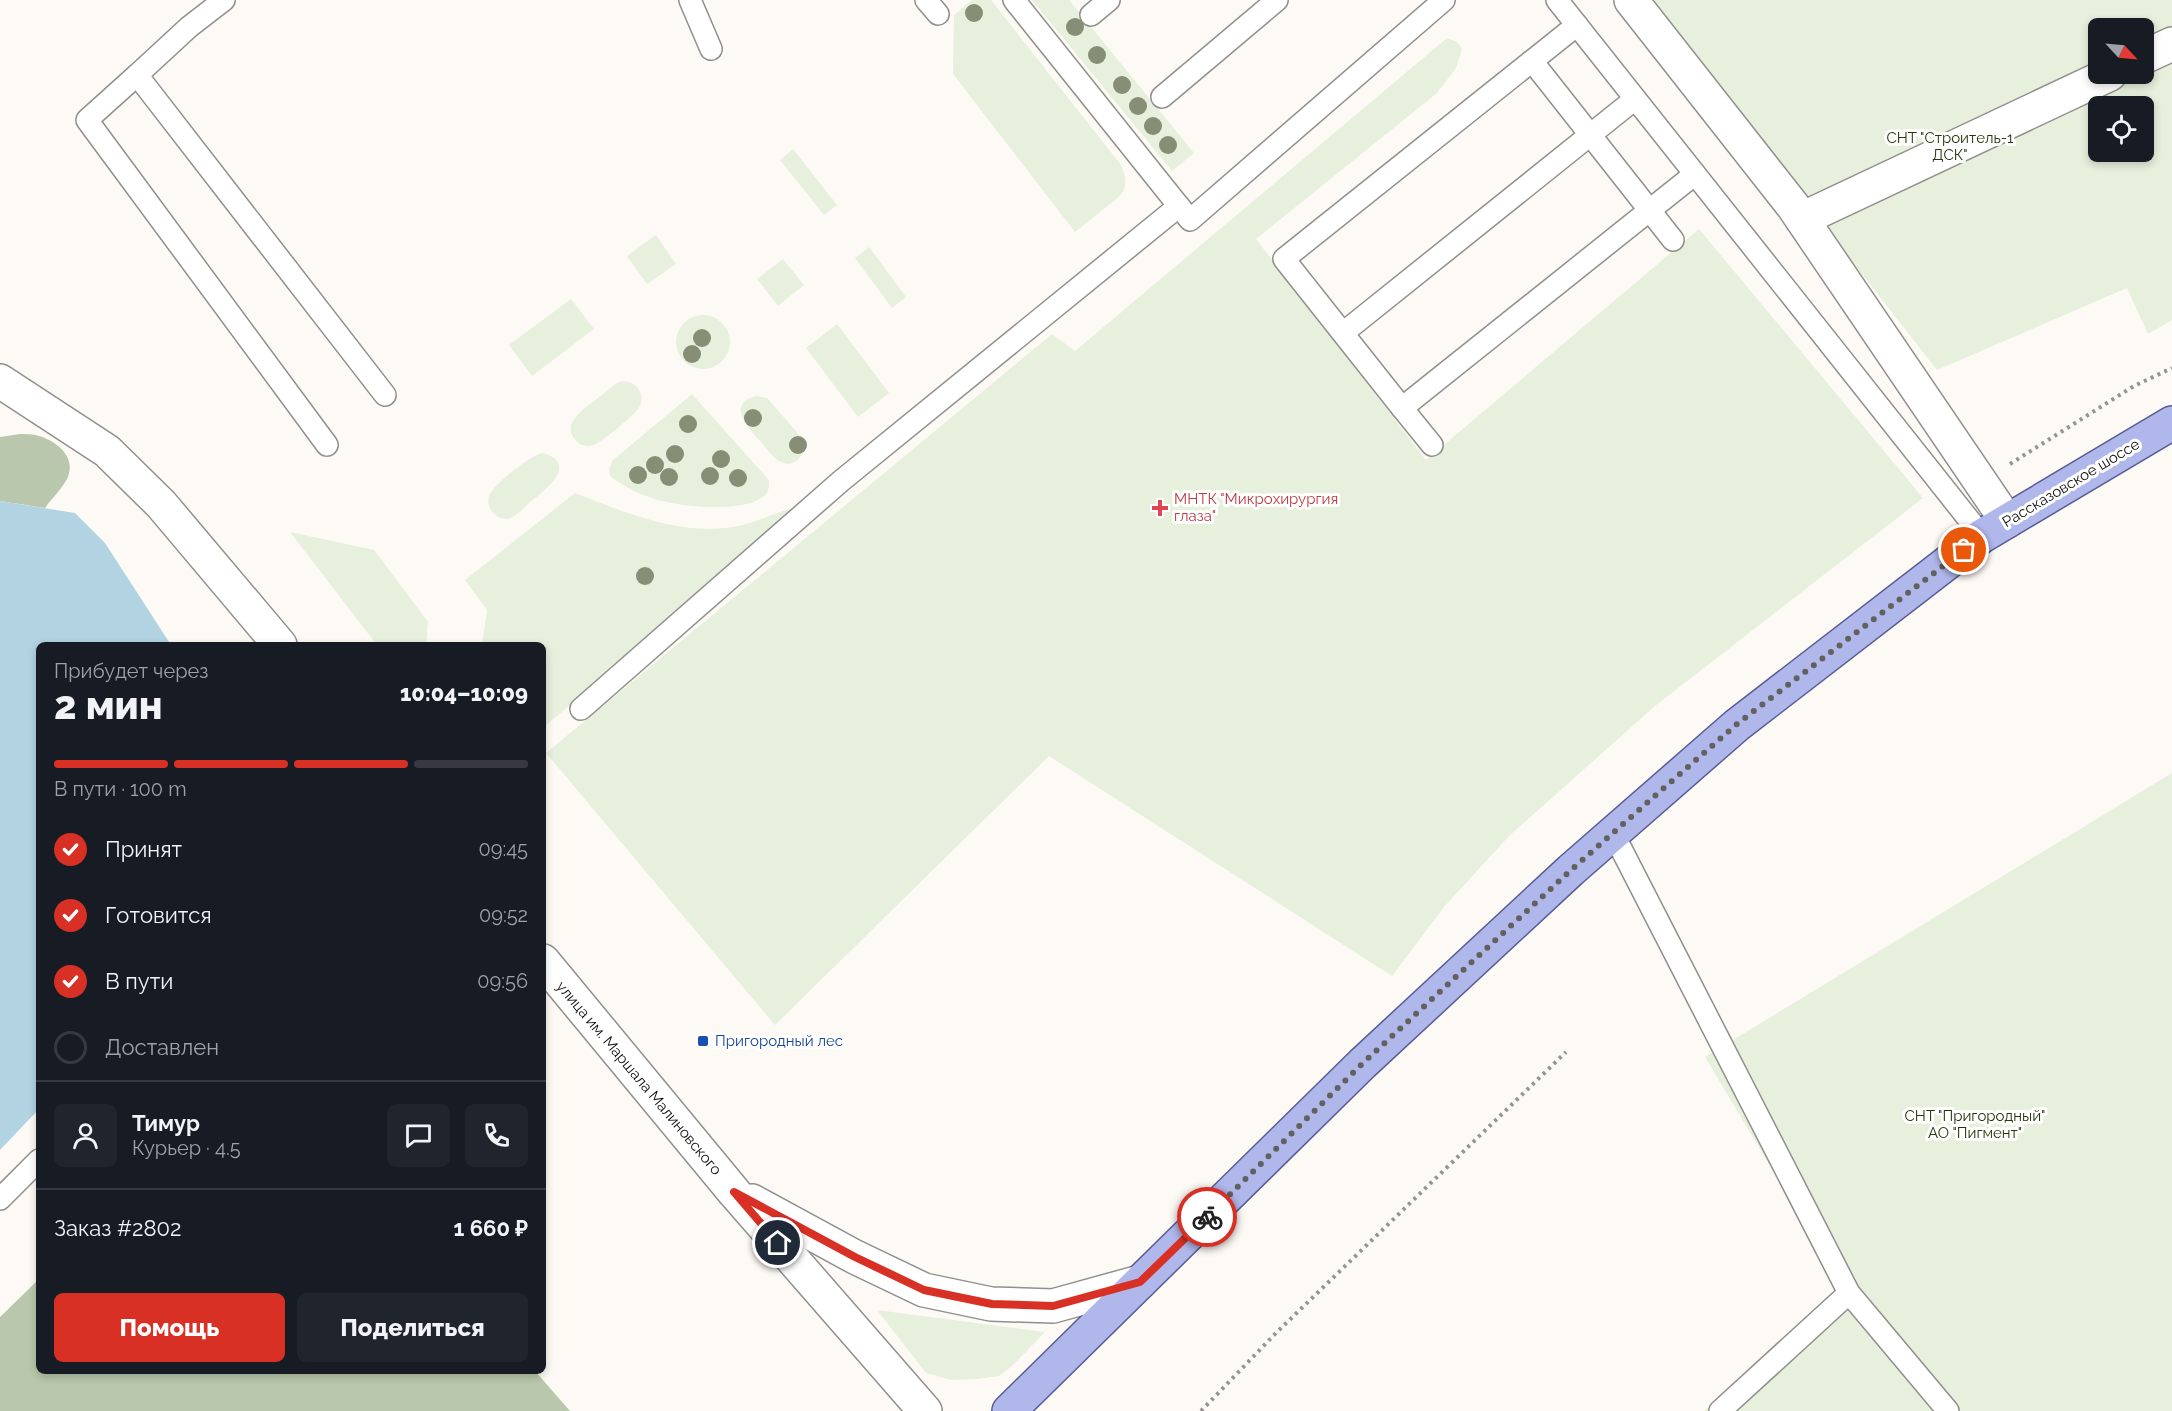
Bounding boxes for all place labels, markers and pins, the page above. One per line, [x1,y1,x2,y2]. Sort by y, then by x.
place label: МНТК "Микрохирургия глаза" [1174,490,1338,525]
marker: МНТК "Микрохирургия глаза" [1151,499,1169,517]
pin [1938,524,1989,575]
place label: Пригородный лес [715,1032,843,1050]
marker: Пригородный лес [696,1034,710,1048]
pin [752,1217,803,1268]

